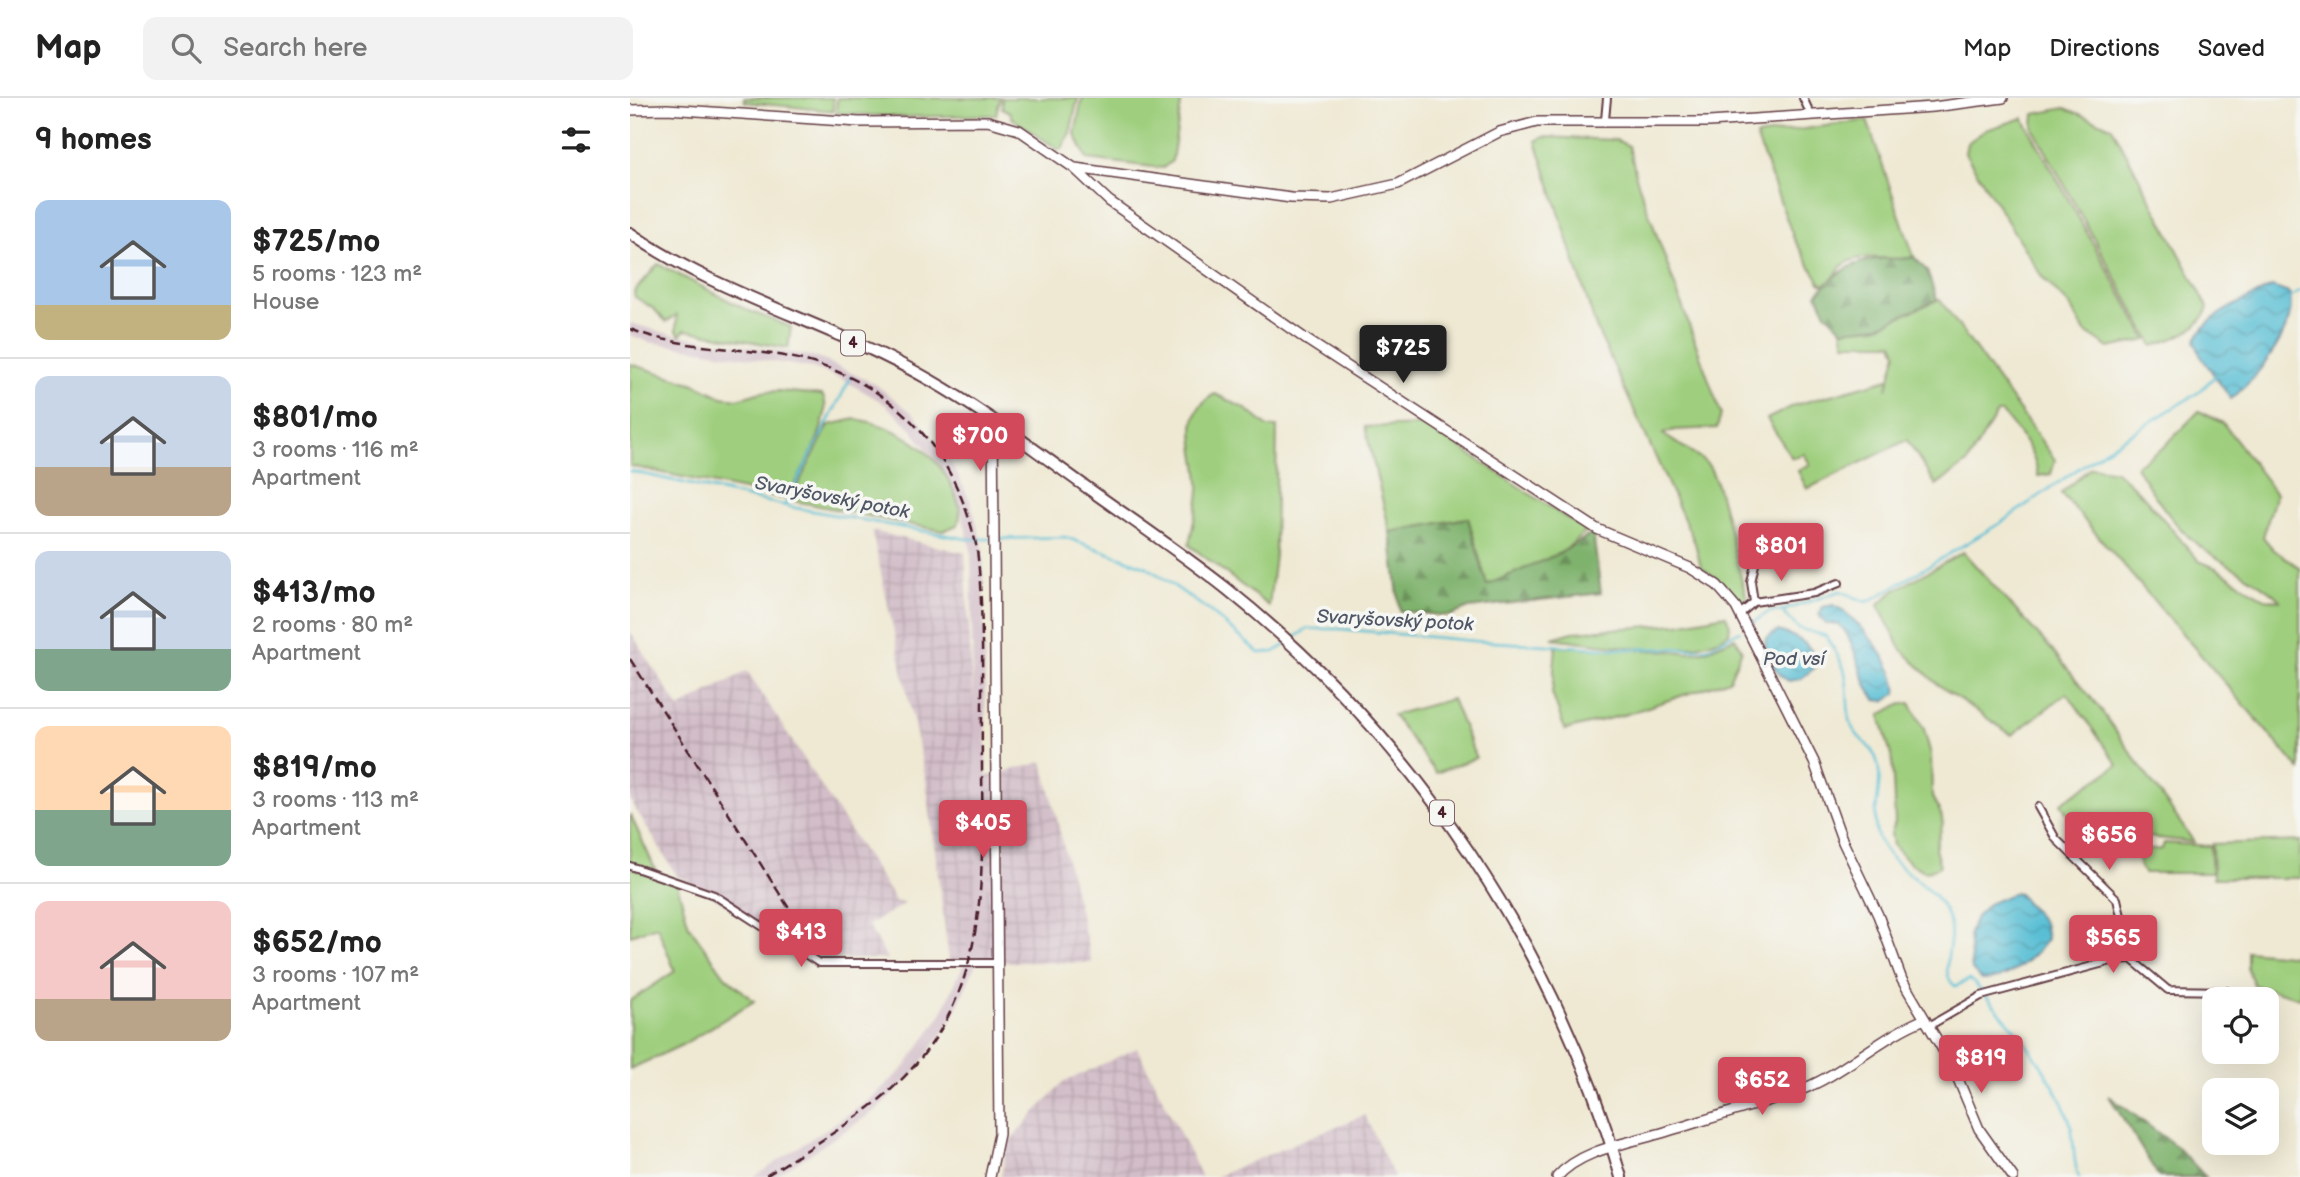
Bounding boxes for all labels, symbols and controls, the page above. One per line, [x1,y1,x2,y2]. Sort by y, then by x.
search box [143,17,633,80]
text: Map [35,28,101,68]
icon: search [167,29,205,67]
text: Search here [223,33,367,64]
text: Map [1963,34,2011,63]
text: Directions [2049,34,2160,63]
text: Saved [2198,34,2265,63]
icon: filters [557,121,595,159]
text: 9 homes [35,122,152,158]
text: $725/mo [252,224,380,260]
icon: home [91,228,175,312]
text: 5 rooms · 123 m² [252,260,422,288]
text: House [252,288,319,316]
pin: $725 [1362,326,1444,385]
road number: 4 [841,330,865,356]
text: $725 [1376,334,1430,362]
text: $801/mo [252,400,378,436]
icon: home [91,404,175,488]
pin: $700 [939,414,1021,473]
text: $700 [952,422,1008,450]
text: 3 rooms · 116 m² [252,436,419,464]
text: Apartment [252,464,361,492]
water label: Svaryšovský potok [753,472,912,524]
pin: $801 [1740,524,1822,583]
text: $801 [1755,532,1808,560]
text: $413/mo [252,575,376,611]
icon: home [91,579,175,663]
water label: Svaryšovský potok [1316,605,1475,637]
text: 2 rooms · 80 m² [252,611,413,639]
text: Apartment [252,639,361,667]
water label: Pod vsí [1763,648,1828,671]
text: $819/mo [252,750,377,786]
icon: home [91,754,175,838]
text: 3 rooms · 113 m² [252,786,419,814]
pin: $405 [942,800,1024,860]
road number: 4 [1430,800,1454,826]
text: $405 [955,809,1011,837]
pin: $656 [2068,812,2150,872]
text: Apartment [252,814,361,842]
text: $656 [2081,821,2137,849]
pin: $413 [760,910,842,969]
pin: $565 [2072,916,2154,975]
text: $413 [775,918,827,946]
text: $565 [2085,924,2141,952]
text: $652/mo [252,925,382,961]
icon: home [91,929,175,1013]
text: 3 rooms · 107 m² [252,961,419,989]
map controls [2202,987,2279,1155]
button: locate [2202,987,2279,1064]
text: Apartment [252,989,361,1017]
pin: $819 [1940,1035,2022,1095]
text: $819 [1955,1044,2007,1072]
pin: $652 [1721,1058,1803,1117]
text: $652 [1734,1066,1790,1094]
button: layers [2202,1078,2279,1155]

